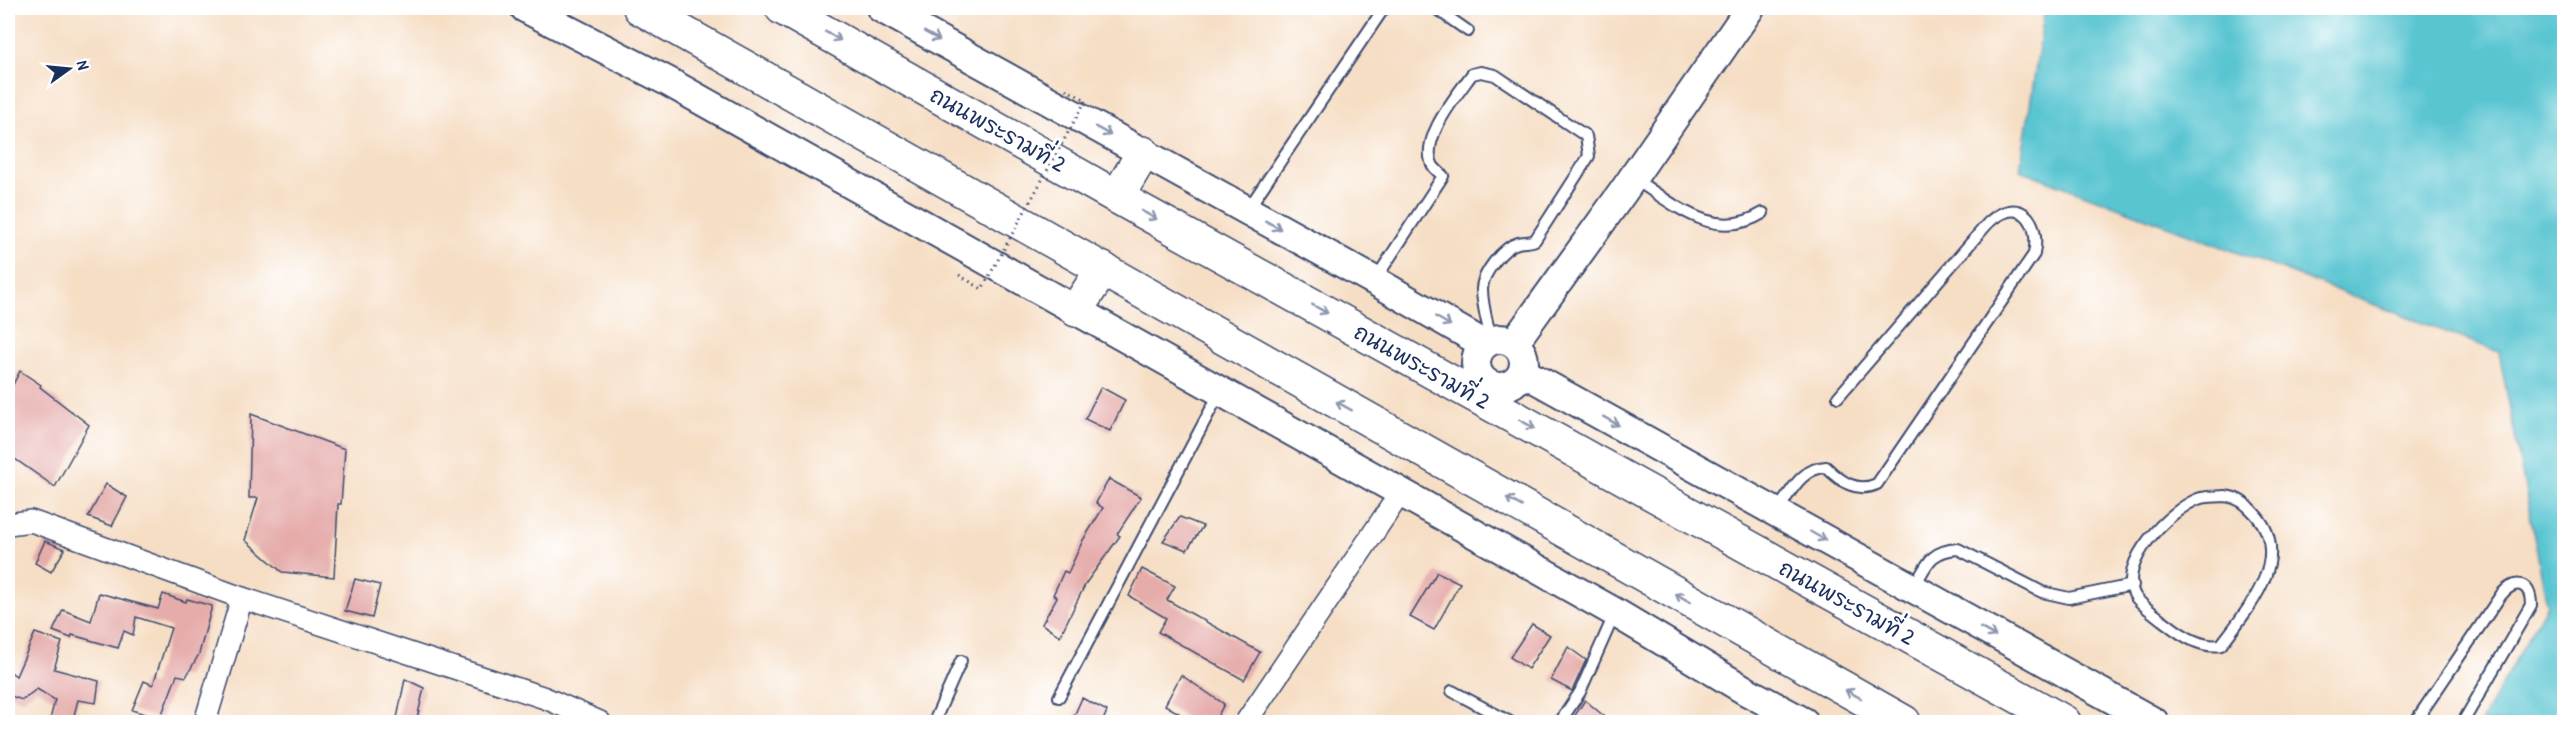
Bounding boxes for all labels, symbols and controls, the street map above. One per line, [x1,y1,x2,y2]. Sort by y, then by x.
one-way arrow [824,30,841,42]
one-way arrow [923,31,941,42]
north arrow [39,39,99,99]
text: N [72,58,95,73]
street label: ถนนพระรามที่ 2 [925,75,1074,179]
one-way arrow [1094,125,1111,137]
one-way arrow [1140,209,1157,221]
one-way arrow [1264,220,1282,231]
one-way arrow [1311,303,1328,315]
street label: ถนนพระรามที่ 2 [1349,312,1498,416]
one-way arrow [1434,315,1451,327]
one-way arrow [1336,400,1353,412]
one-way arrow [1602,415,1619,427]
one-way arrow [1518,419,1535,431]
one-way arrow [1506,496,1523,508]
one-way arrow [1809,530,1826,542]
street label: ถนนพระรามที่ 2 [1774,548,1923,652]
one-way arrow [1675,592,1693,603]
one-way arrow [1979,626,1996,638]
one-way arrow [1845,688,1862,700]

